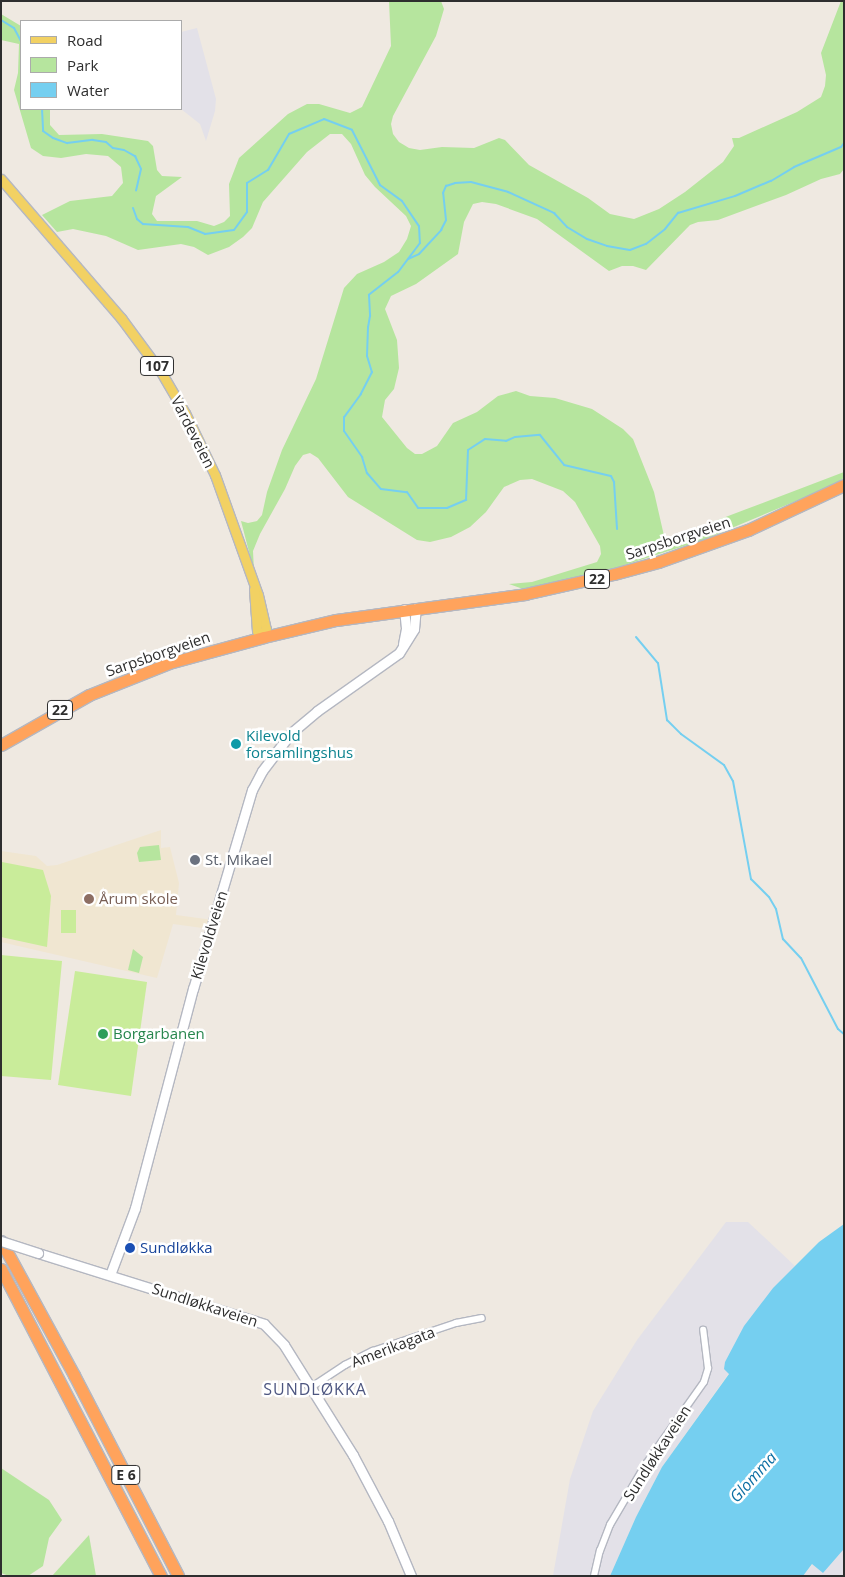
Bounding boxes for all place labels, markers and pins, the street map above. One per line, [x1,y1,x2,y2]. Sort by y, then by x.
place label: Kilevold forsamlingshus [246,726,353,761]
marker: Kilevold forsamlingshus [230,738,242,750]
place label: St. Mikael [205,851,272,869]
marker: St. Mikael [189,854,201,866]
place label: Årum skole [99,890,178,908]
marker: Årum skole [83,893,95,905]
place label: Borgarbanen [113,1025,205,1043]
marker: Borgarbanen [97,1028,109,1040]
place label: Sundløkka [140,1239,213,1257]
marker: Sundløkka [124,1242,136,1254]

